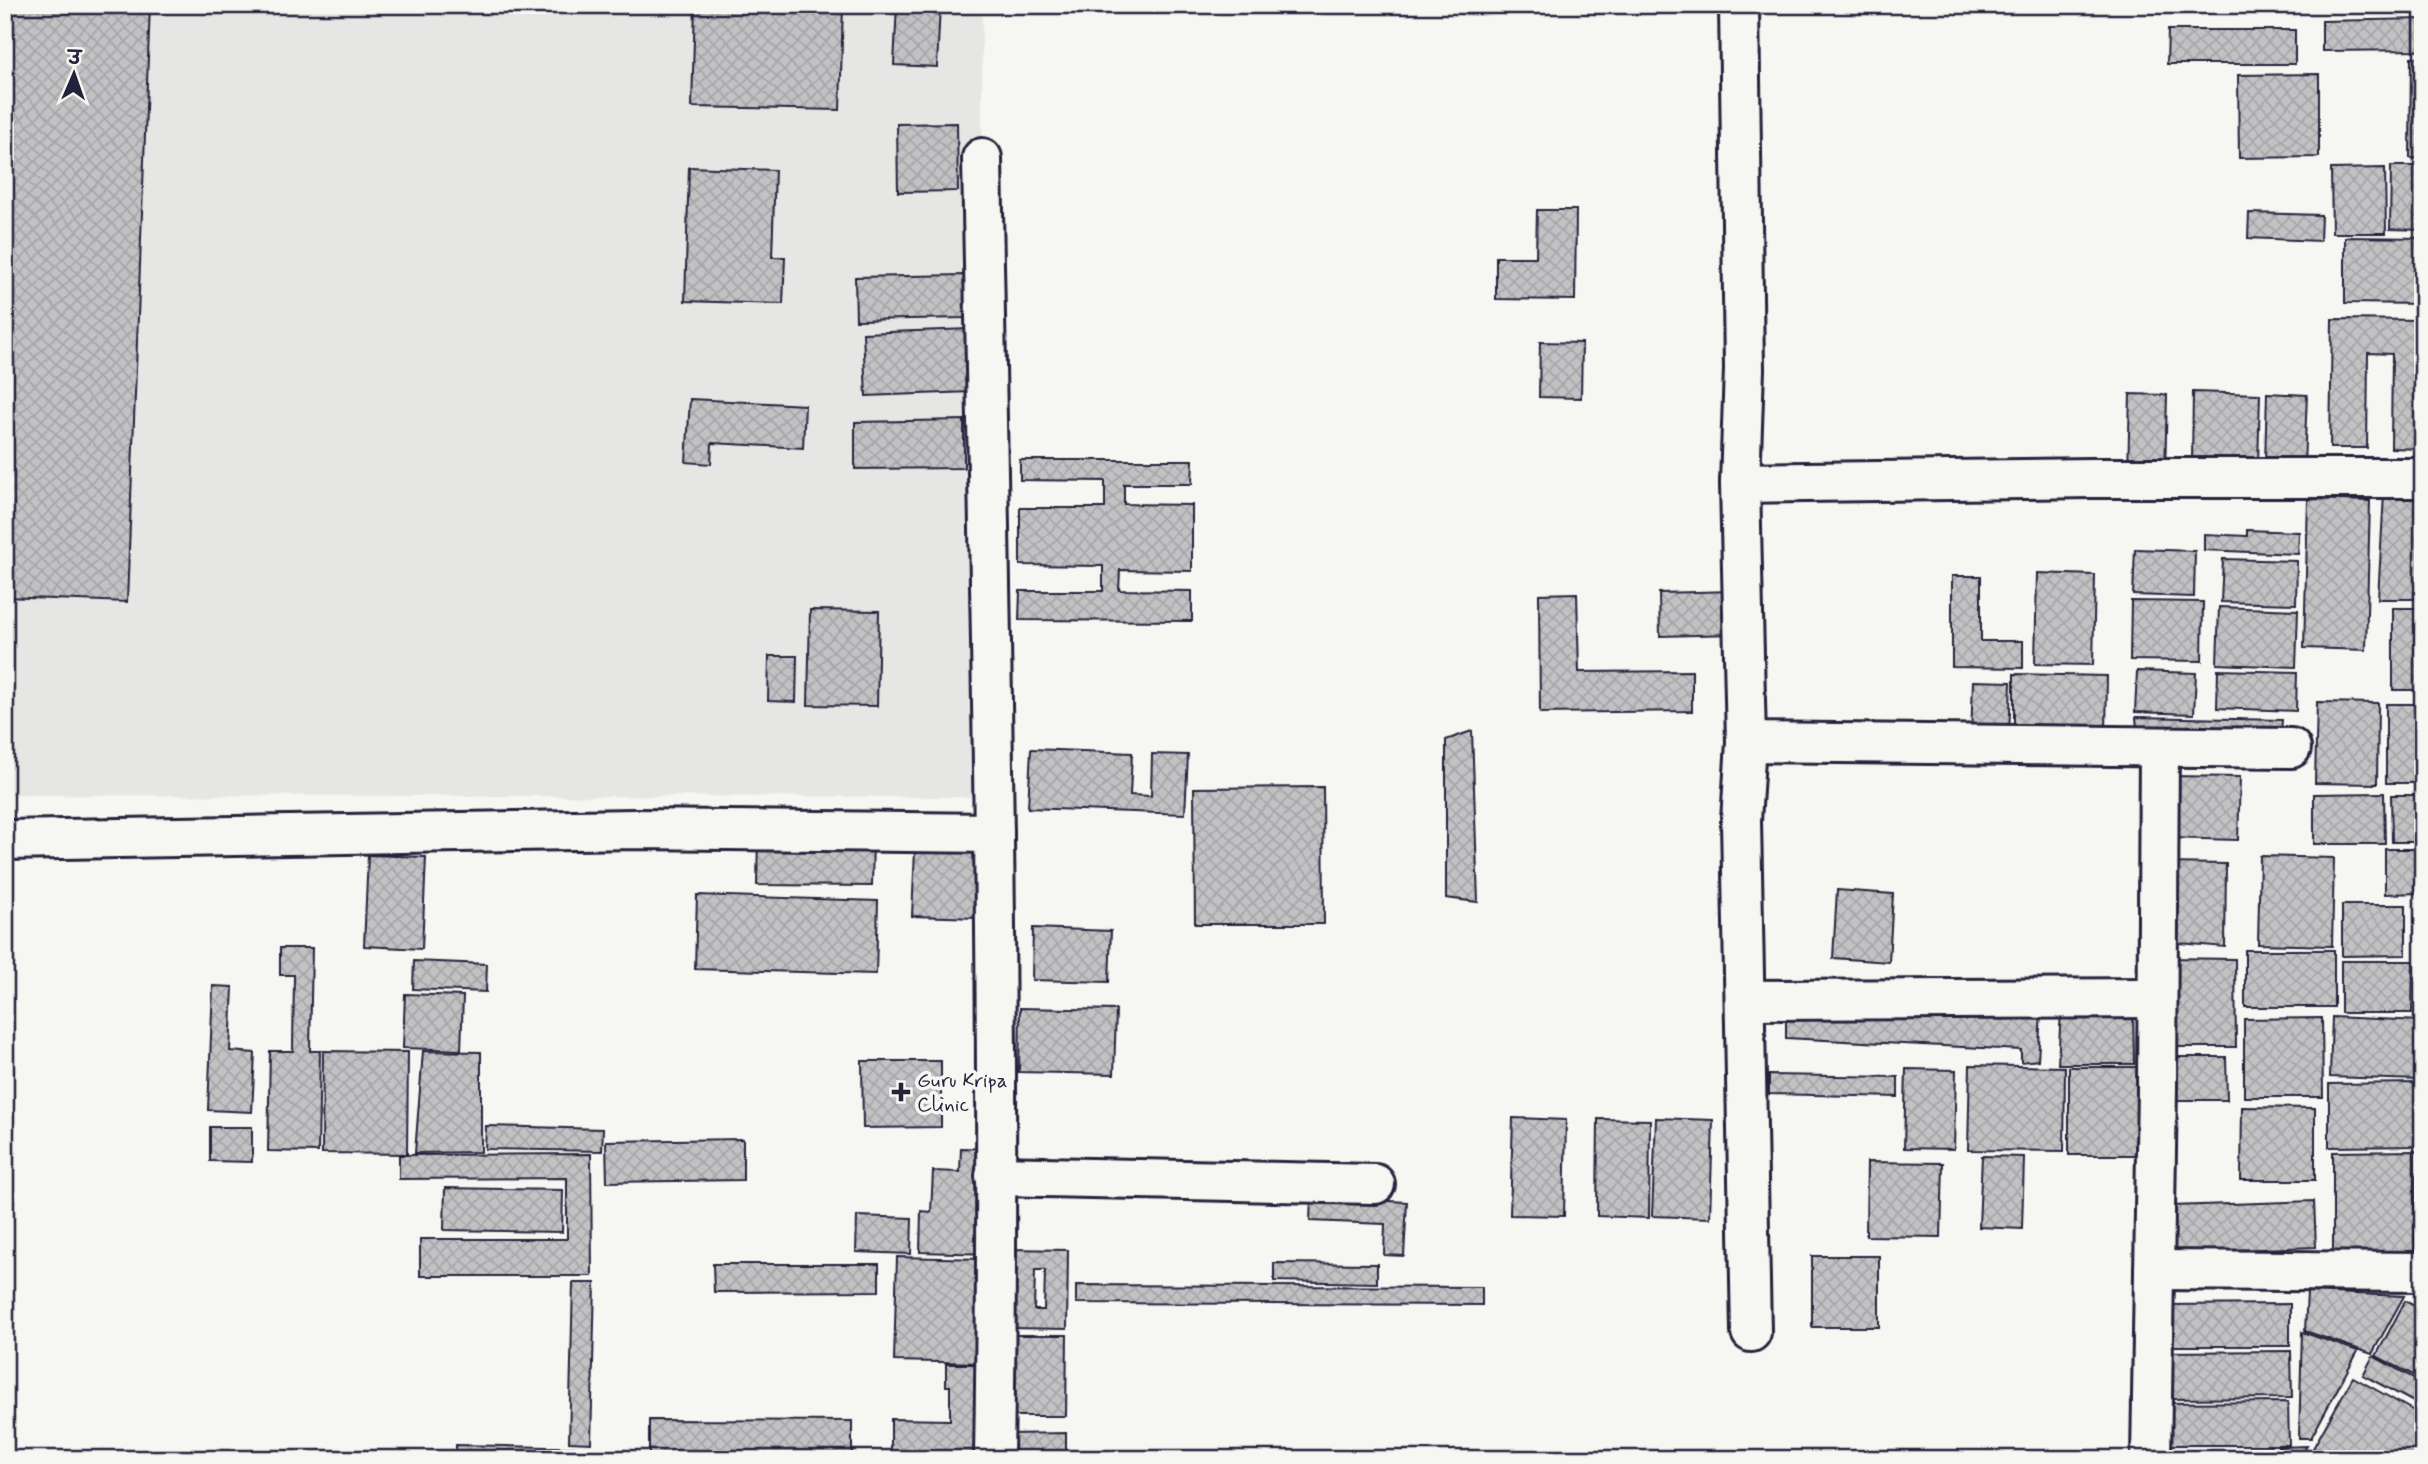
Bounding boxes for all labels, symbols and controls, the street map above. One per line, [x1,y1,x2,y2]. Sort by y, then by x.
north arrow [38,38,108,108]
text: उ [66,46,84,71]
place label: Guru Kripa Clinic [917,1067,1007,1119]
marker: Guru Kripa Clinic [891,1082,911,1102]

